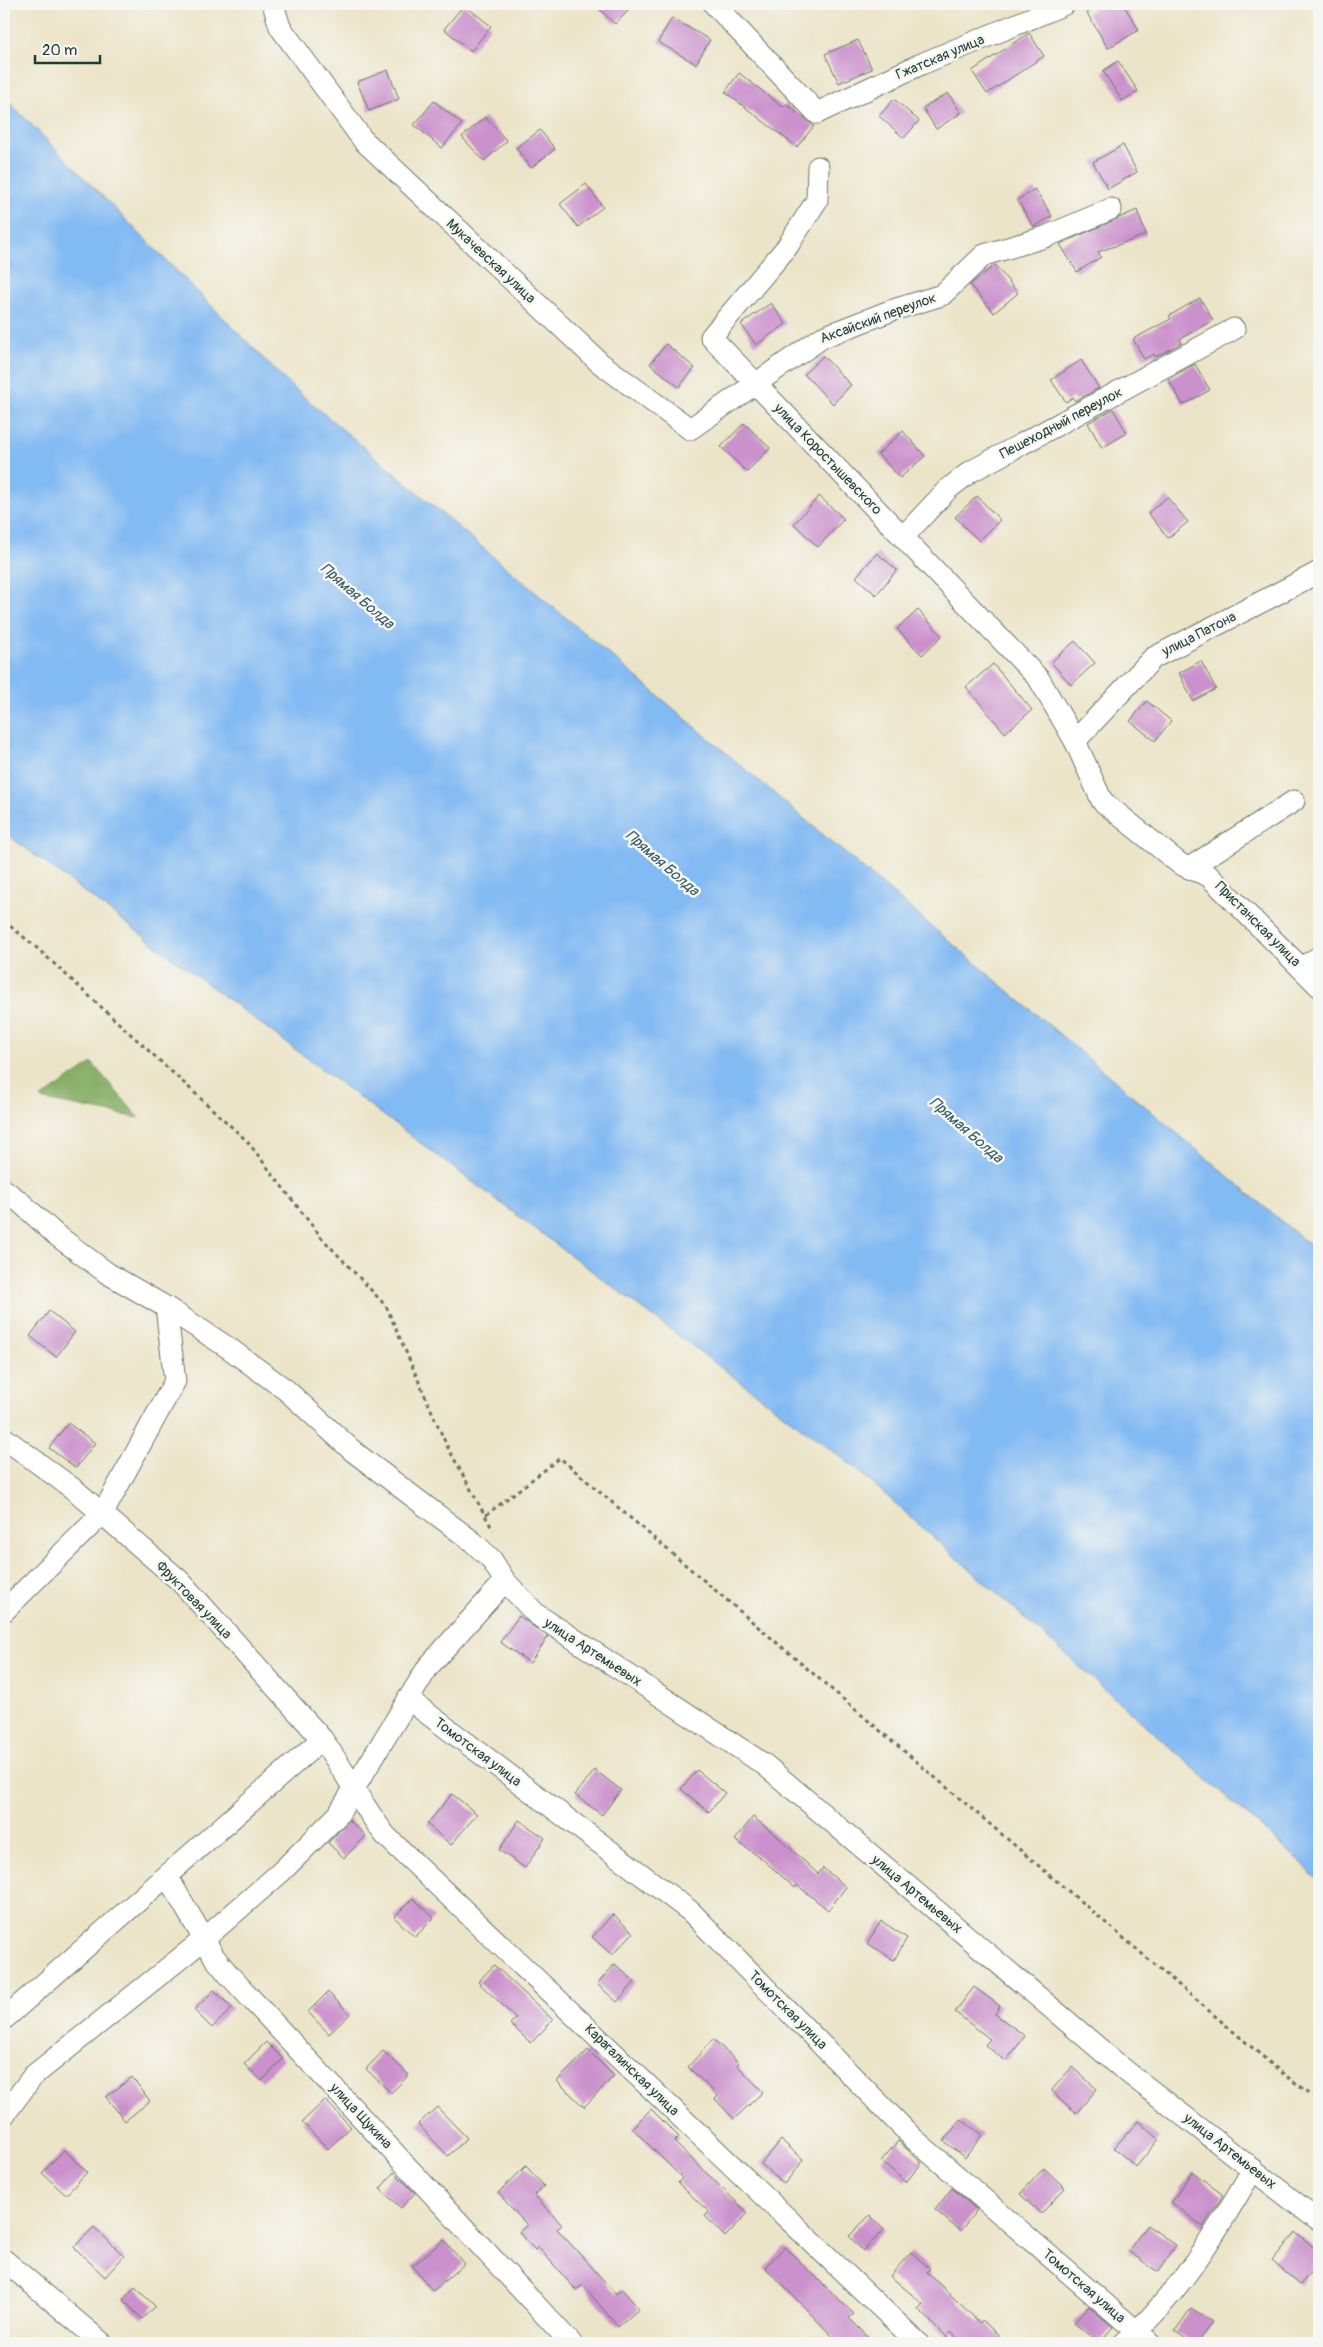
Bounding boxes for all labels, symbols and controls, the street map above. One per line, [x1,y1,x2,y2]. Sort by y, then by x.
street label: Гжатская улица [893,31,987,83]
scale bar [35,32,100,64]
text: 20 m [42,41,77,60]
street label: Мукачевская улица [443,215,539,307]
street label: Аксайский переулок [817,289,939,347]
street label: Пешеходный переулок [997,383,1125,463]
street label: улица Коростышевского [770,399,886,519]
water label: Прямая Болда [316,559,398,634]
street label: улица Патона [1158,608,1239,660]
water label: Прямая Болда [621,826,703,901]
street label: Пристанская улица [1212,878,1304,970]
water label: Прямая Болда [925,1093,1007,1168]
street label: Фруктовая улица [153,1558,235,1642]
street label: улица Артемьевых [540,1614,645,1690]
street label: Томотская улица [431,1714,525,1790]
street label: улица Артемьевых [868,1851,966,1937]
street label: Томотская улица [745,1967,831,2053]
street label: Карагалинская улица [581,2021,683,2119]
street label: улица Щукина [326,2079,396,2152]
street label: улица Артемьевых [1179,2109,1280,2192]
street label: Томотская улица [1039,2245,1129,2327]

